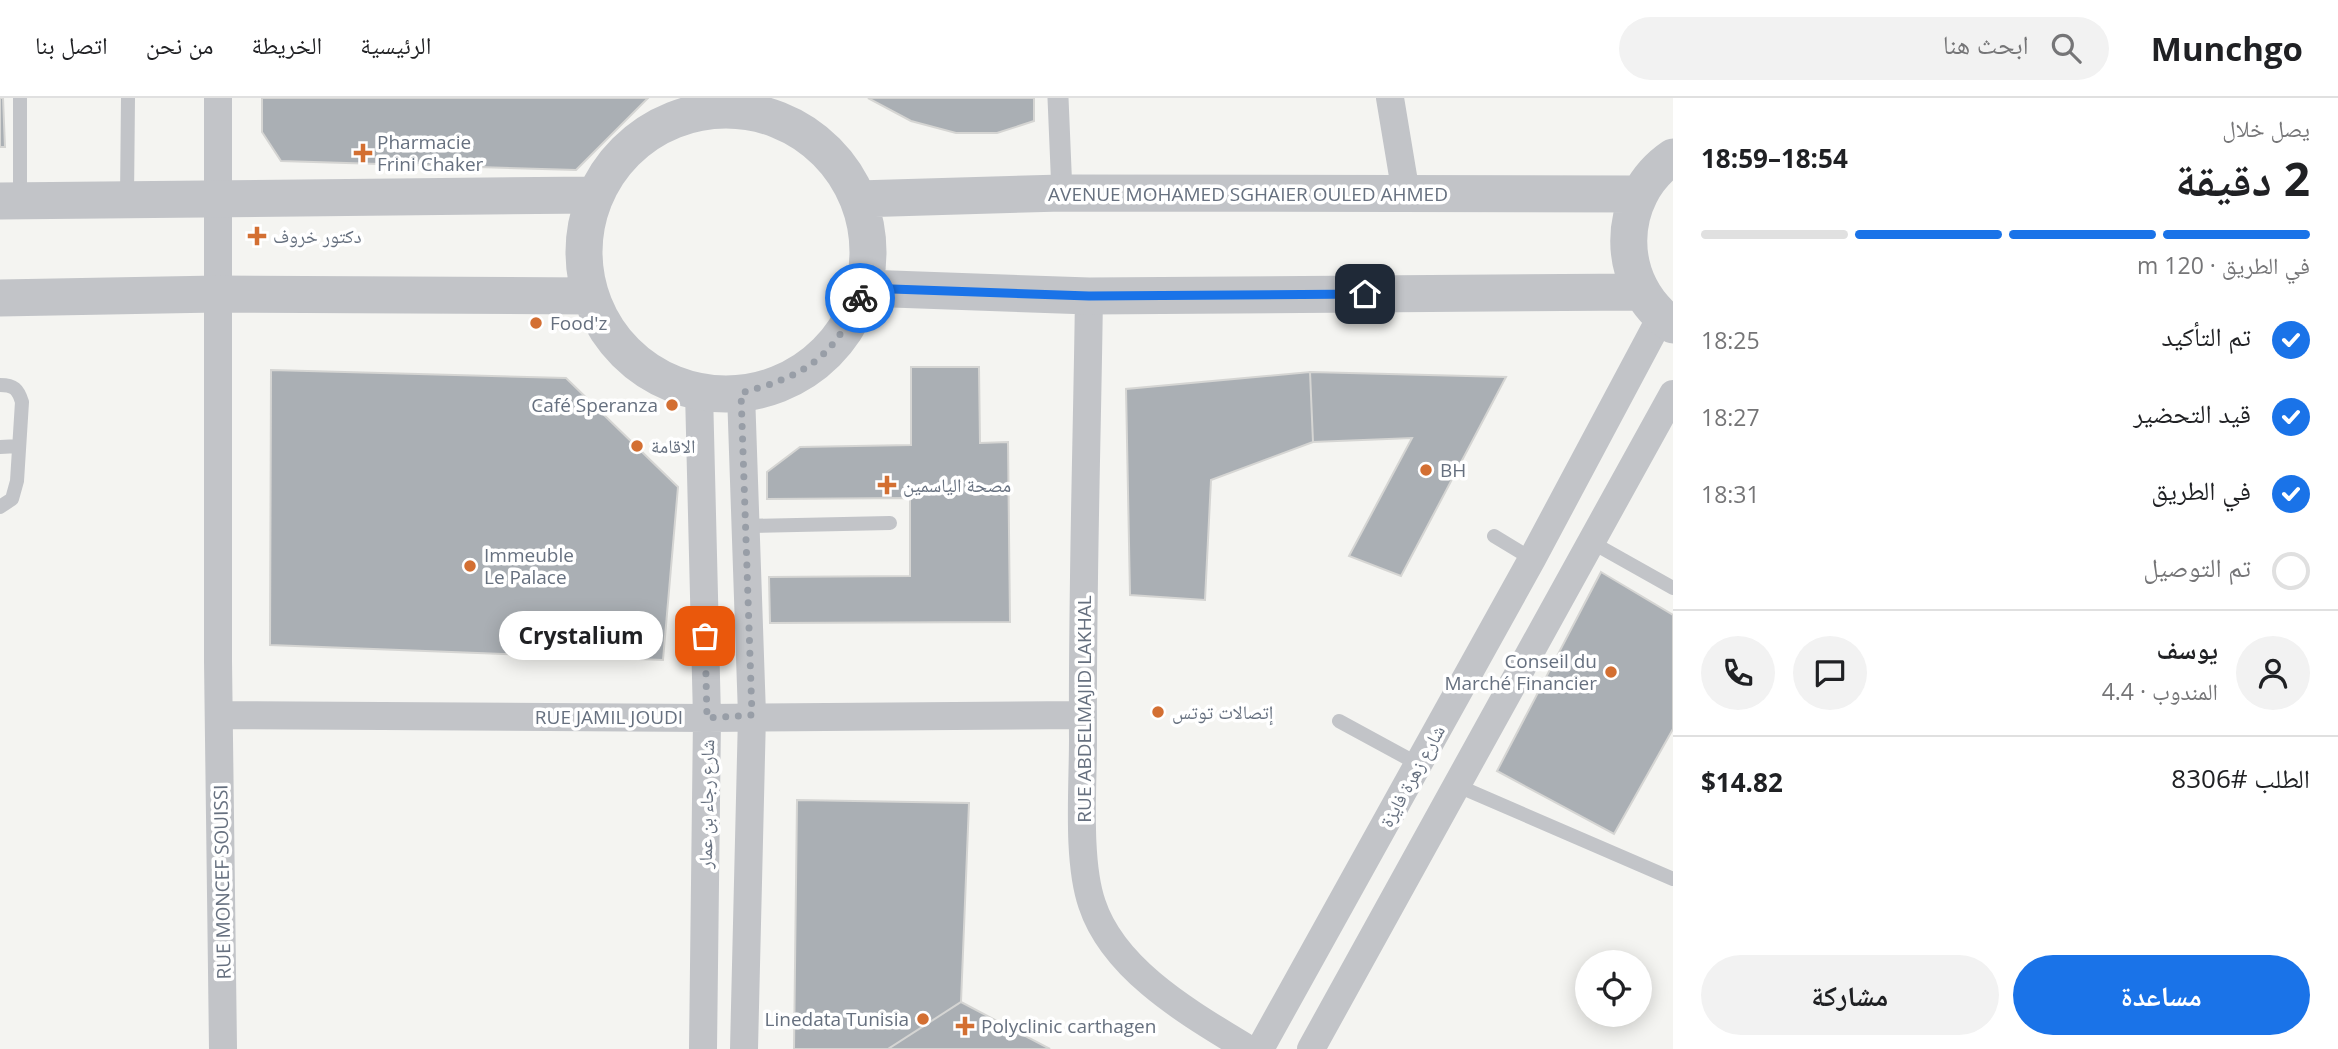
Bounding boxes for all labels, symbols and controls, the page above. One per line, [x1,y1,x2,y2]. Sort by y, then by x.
search box [1619,17,2109,80]
text: ابحث هنا [1943,26,2029,62]
text: Munchgo [2151,26,2303,71]
text: اتصل بنا [35,28,108,61]
text: من نحن [146,28,214,61]
text: الخريطة [252,28,322,61]
text: الرئيسية [360,28,431,61]
icon: search [2047,29,2085,67]
text: يصل خلال [2222,112,2310,144]
place label: Pharmacie Frini Chaker [377,129,484,177]
text: 18:54–18:59 [1701,140,1848,176]
marker: Pharmacie Frini Chaker [355,145,371,161]
text: 2 دقيقة [2175,147,2310,209]
street label: AVENUE MOHAMED SGHAIER OULED AHMED [1048,181,1448,207]
place label: دكتور خروف [273,223,362,249]
marker: دكتور خروف [247,226,267,246]
text: في الطريق · 120 m [2137,249,2310,281]
courier [825,263,895,333]
pin [1335,264,1395,324]
icon: home [1346,275,1384,313]
icon: bike [841,279,879,317]
place label: Food'z [550,310,607,336]
marker: Food'z [528,315,544,331]
text: تم التأكيد [2161,318,2251,354]
icon: check [2272,321,2310,359]
text: 18:25 [1701,324,1760,356]
place label: Café Speranza [531,392,658,418]
text: قيد التحضير [2133,395,2251,431]
marker: Café Speranza [664,397,680,413]
icon: check [2272,398,2310,436]
text: 18:27 [1701,401,1760,433]
place label: الاقامة [651,433,695,459]
marker: الاقامة [629,438,645,454]
place label: BH [1440,457,1466,483]
marker: BH [1418,462,1434,478]
place label: مصحة الياسمين [903,472,1011,498]
text: في الطريق [2151,472,2251,508]
marker: مصحة الياسمين [877,475,897,495]
icon: check [2272,475,2310,513]
text: 18:31 [1701,478,1760,510]
place label: Immeuble Le Palace [484,542,574,590]
text: تم التوصيل [2143,549,2251,585]
marker: Immeuble Le Palace [462,558,478,574]
street label: RUE ABDELMAJID LAKHAL [1071,595,1097,823]
pin [675,606,735,666]
callout: Crystalium [498,612,663,660]
icon: bag [686,617,724,655]
text: Crystalium [518,619,644,651]
text: يوسف [2157,631,2218,667]
button: phone [1701,636,1775,710]
button: chat [1793,636,1867,710]
button: person [2236,636,2310,710]
place label: Conseil du Marché Financier [1444,648,1597,696]
marker: Conseil du Marché Financier [1603,664,1619,680]
text: المندوب · 4.4 [2102,675,2218,707]
place label: إتصالات توتس [1172,699,1273,726]
street label: RUE JAMIL JOUDI [535,704,683,730]
marker: إتصالات توتس [1150,704,1166,720]
street label: شارع زهرة فايزة [1373,720,1451,832]
street label: شارع رجاء بن عمار [692,739,720,870]
text: الطلب #8306 [2171,760,2310,796]
text: $14.82 [1701,764,1783,800]
street label: RUE MONCEF SOUISSI [207,784,237,980]
map controls [1575,950,1652,1027]
button: locate [1575,950,1652,1027]
button: مشاركة [1701,955,1999,1035]
button: مساعدة [2013,955,2310,1035]
place label: Linedata Tunisia [765,1006,909,1032]
marker: Linedata Tunisia [915,1011,931,1027]
place label: Polyclinic carthagen [981,1013,1156,1039]
marker: Polyclinic carthagen [955,1016,975,1036]

